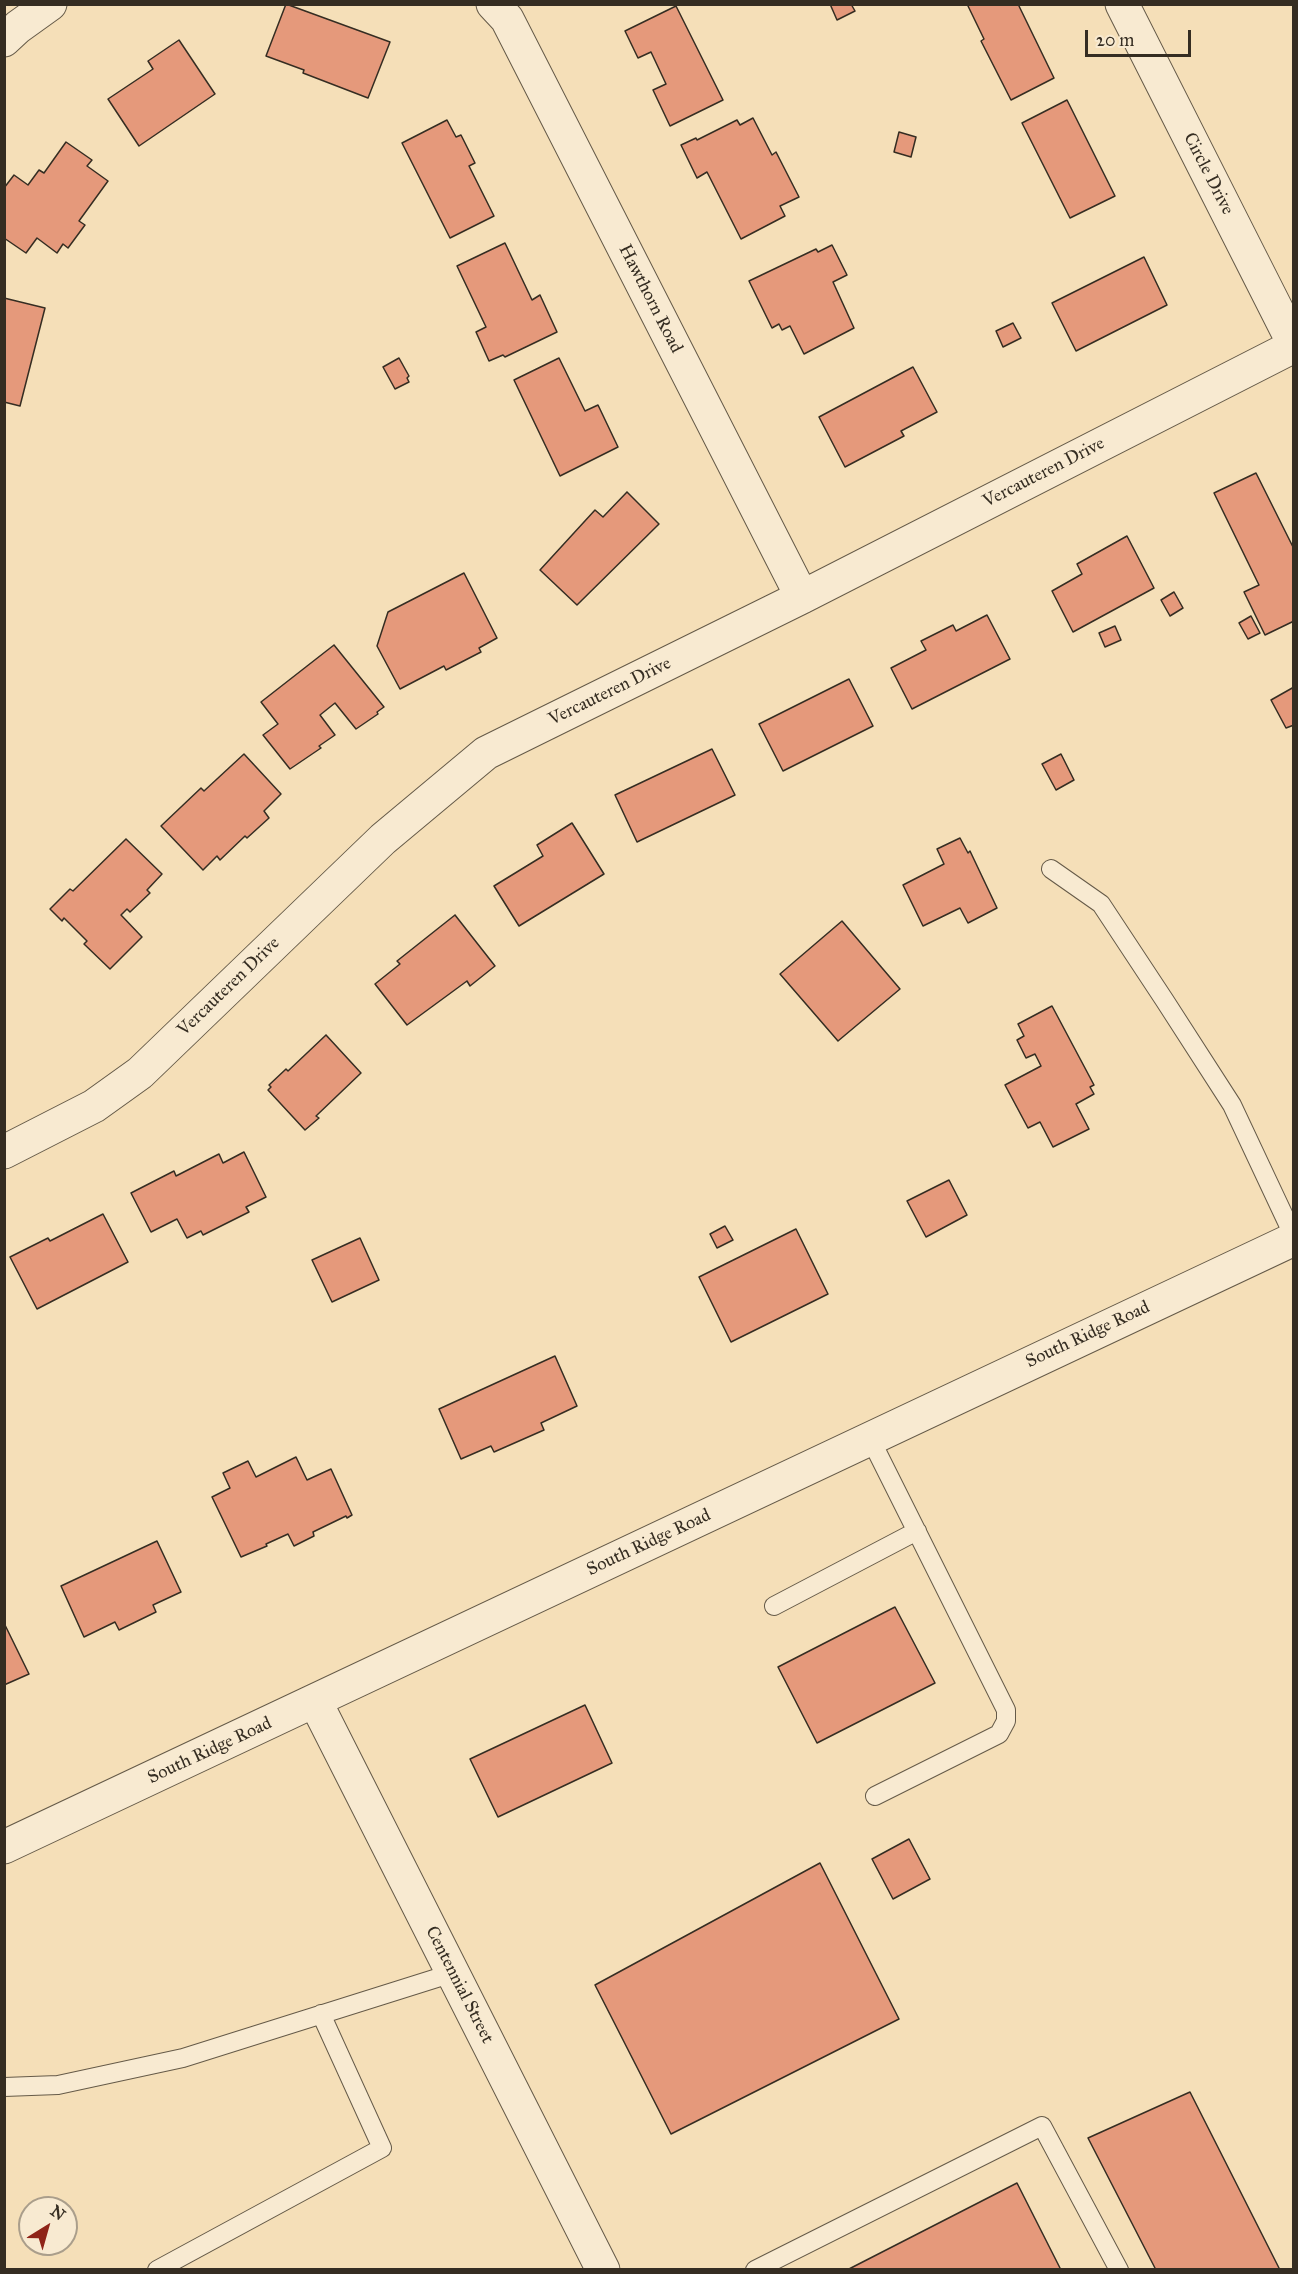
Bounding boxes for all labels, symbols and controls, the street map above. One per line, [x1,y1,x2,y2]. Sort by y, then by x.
scale bar [1088,18,1194,56]
text: 20 m [1096,29,1134,51]
street label: Circle Drive [1178,129,1238,219]
street label: Hawthorn Road [613,241,687,357]
street label: Vercauteren Drive [980,433,1108,513]
street label: Vercauteren Drive [545,653,675,731]
street label: Vercauteren Drive [174,933,284,1041]
street label: South Ridge Road [1023,1297,1153,1373]
street label: South Ridge Road [584,1505,714,1581]
street label: South Ridge Road [145,1713,275,1789]
street label: Centennial Street [420,1923,498,2047]
north arrow [18,2196,78,2256]
text: N [47,2201,69,2224]

